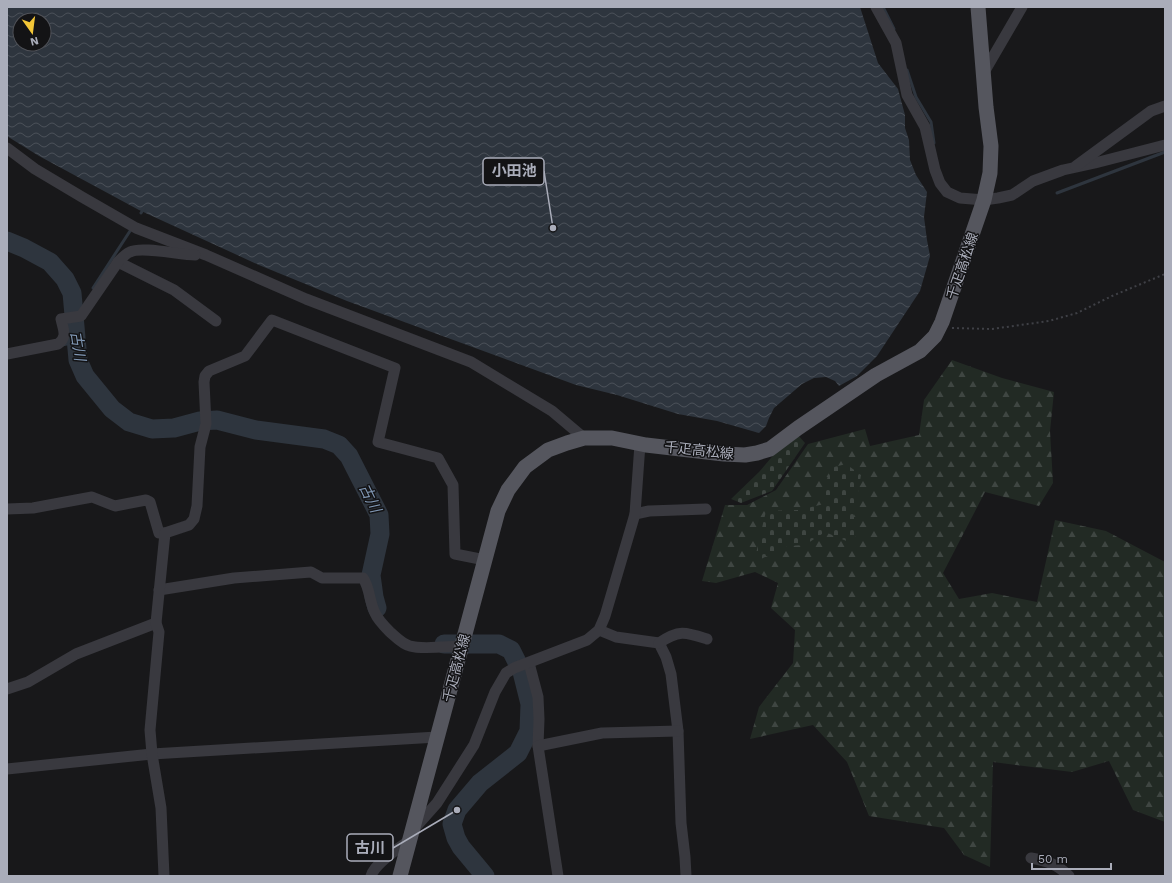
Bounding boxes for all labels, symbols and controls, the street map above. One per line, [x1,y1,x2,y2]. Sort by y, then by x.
north arrow [12,12,52,52]
text: N [29,34,40,49]
callout: 小田池 [483,158,544,185]
text: 小田池 [491,162,537,180]
street label: 千疋高松線 [943,230,981,302]
water label: 古川 [67,330,90,364]
street label: 千疋高松線 [663,438,735,462]
water label: 古川 [355,481,386,517]
street label: 千疋高松線 [439,632,473,704]
callout: 古川 [347,834,393,861]
text: 古川 [355,839,385,857]
scale bar [1032,845,1111,871]
text: 50 m [1038,852,1068,866]

